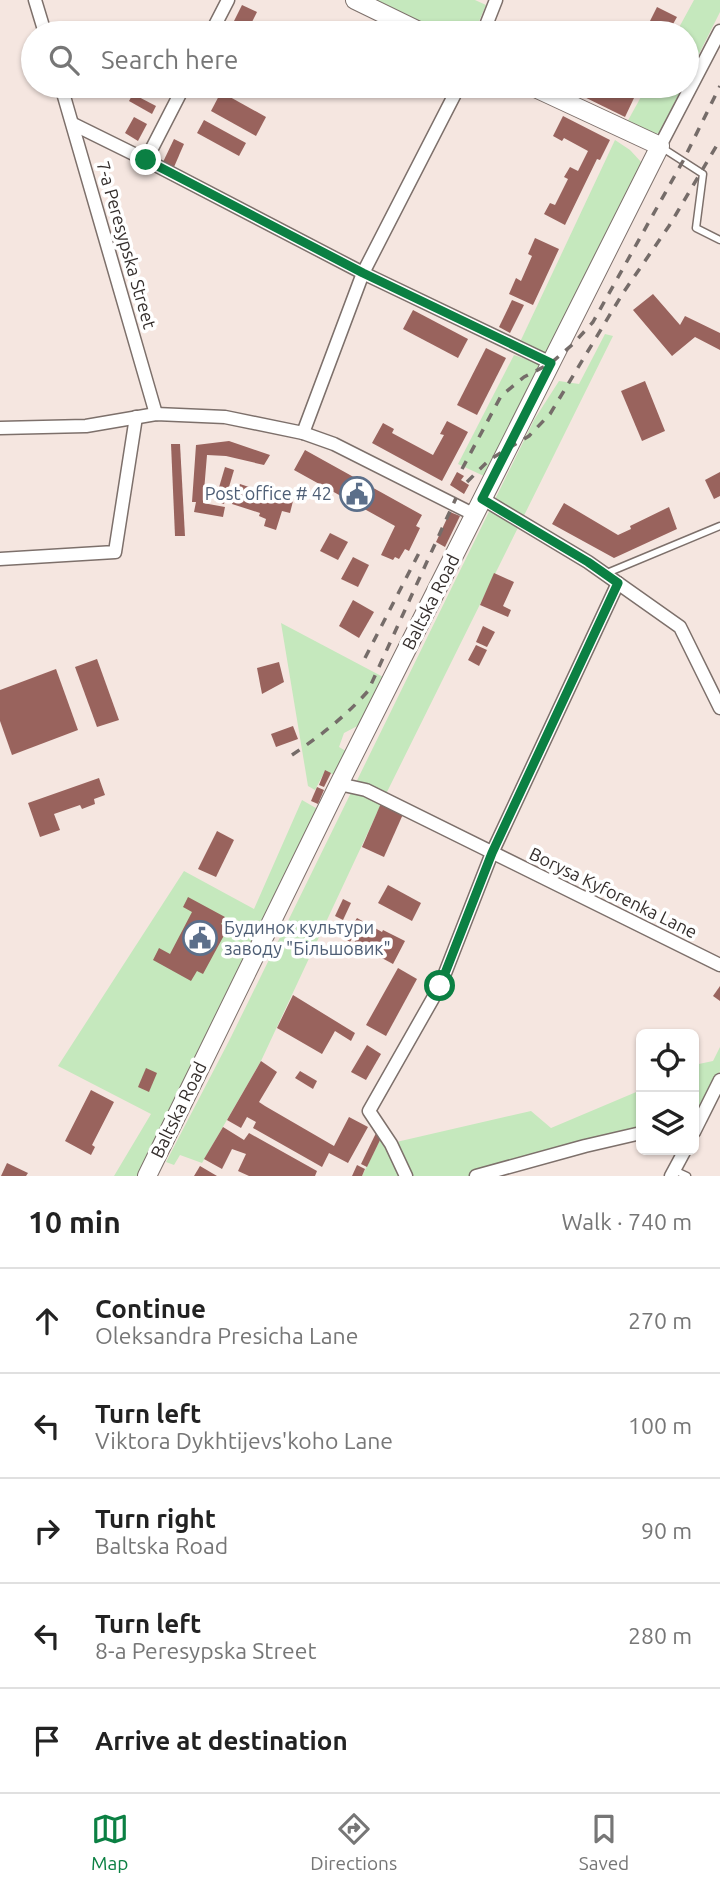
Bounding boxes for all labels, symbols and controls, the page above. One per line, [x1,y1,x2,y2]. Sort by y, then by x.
search box [21,21,699,98]
icon: search [45,41,83,79]
text: Search here [101,45,238,74]
route end [130,144,161,175]
street label: 7-a Peresypska Street [93,159,160,331]
public building icon: Post office # 42 [338,475,376,513]
place label: Post office # 42 [205,483,332,503]
street label: Baltska Road [398,551,463,653]
street label: Borysa Kyforenka Lane [526,843,701,941]
place label: Будинок культури заводу "Більшовик" [224,917,391,958]
public building icon: Будинок культури заводу "Більшовик" [181,919,219,957]
route start [424,970,455,1001]
map controls [636,1029,699,1155]
button: locate [636,1029,699,1092]
street label: Baltska Road [146,1058,210,1161]
button: layers [636,1092,699,1155]
text: 10 min [28,1205,121,1239]
text: Walk · 740 m [561,1209,692,1234]
text: Continue [95,1294,206,1323]
icon: ahead [28,1302,66,1340]
text: 270 m [628,1308,692,1333]
text: Oleksandra Presicha Lane [95,1323,358,1348]
text: Turn left [95,1399,201,1428]
icon: left [28,1407,66,1445]
text: 100 m [628,1413,692,1438]
text: Viktora Dykhtijevs'koho Lane [95,1428,393,1453]
text: Turn right [95,1504,216,1533]
icon: right [28,1512,66,1550]
text: 90 m [641,1518,692,1543]
text: Baltska Road [95,1533,228,1558]
text: Turn left [95,1609,201,1638]
icon: left [28,1617,66,1655]
text: 280 m [628,1623,692,1648]
text: 8-a Peresypska Street [95,1638,317,1663]
icon: arrive [28,1722,66,1760]
text: Arrive at destination [95,1726,348,1755]
tab: Map [91,1810,129,1874]
tab: Directions [310,1810,397,1874]
tab: Saved [579,1810,629,1874]

